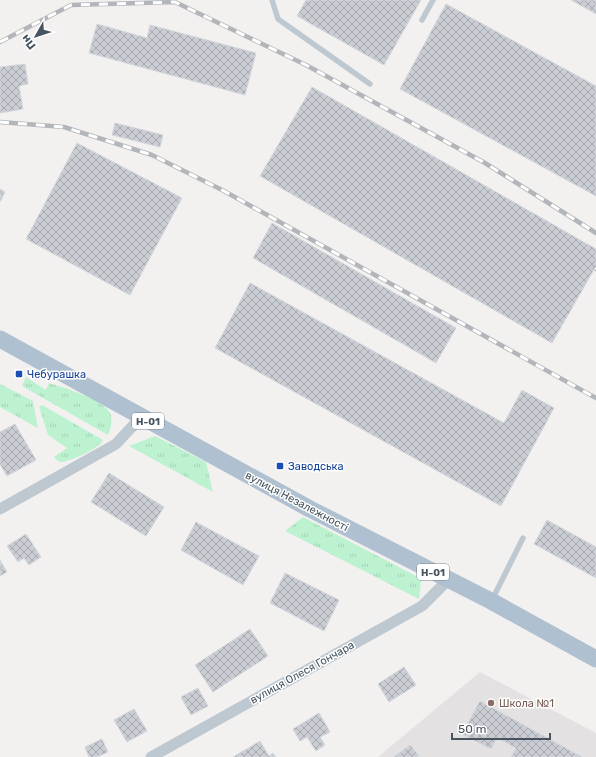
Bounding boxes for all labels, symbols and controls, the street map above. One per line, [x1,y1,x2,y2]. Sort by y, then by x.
north arrow [16,16,56,56]
text: Пн [19,32,38,52]
place label: Чебурашка [27,368,86,381]
marker: Чебурашка [14,369,24,379]
road number: Н-01 [132,413,164,429]
place label: Заводська [288,460,344,473]
marker: Заводська [275,461,285,471]
street label: вулиця Незалежності [243,469,351,534]
road number: Н-01 [417,564,449,580]
street label: вулиця Олеся Гончара [248,638,357,707]
place label: Школа №1 [499,697,554,710]
marker: Школа №1 [486,698,496,708]
scale bar [452,715,550,741]
text: 50 m [458,722,486,736]

